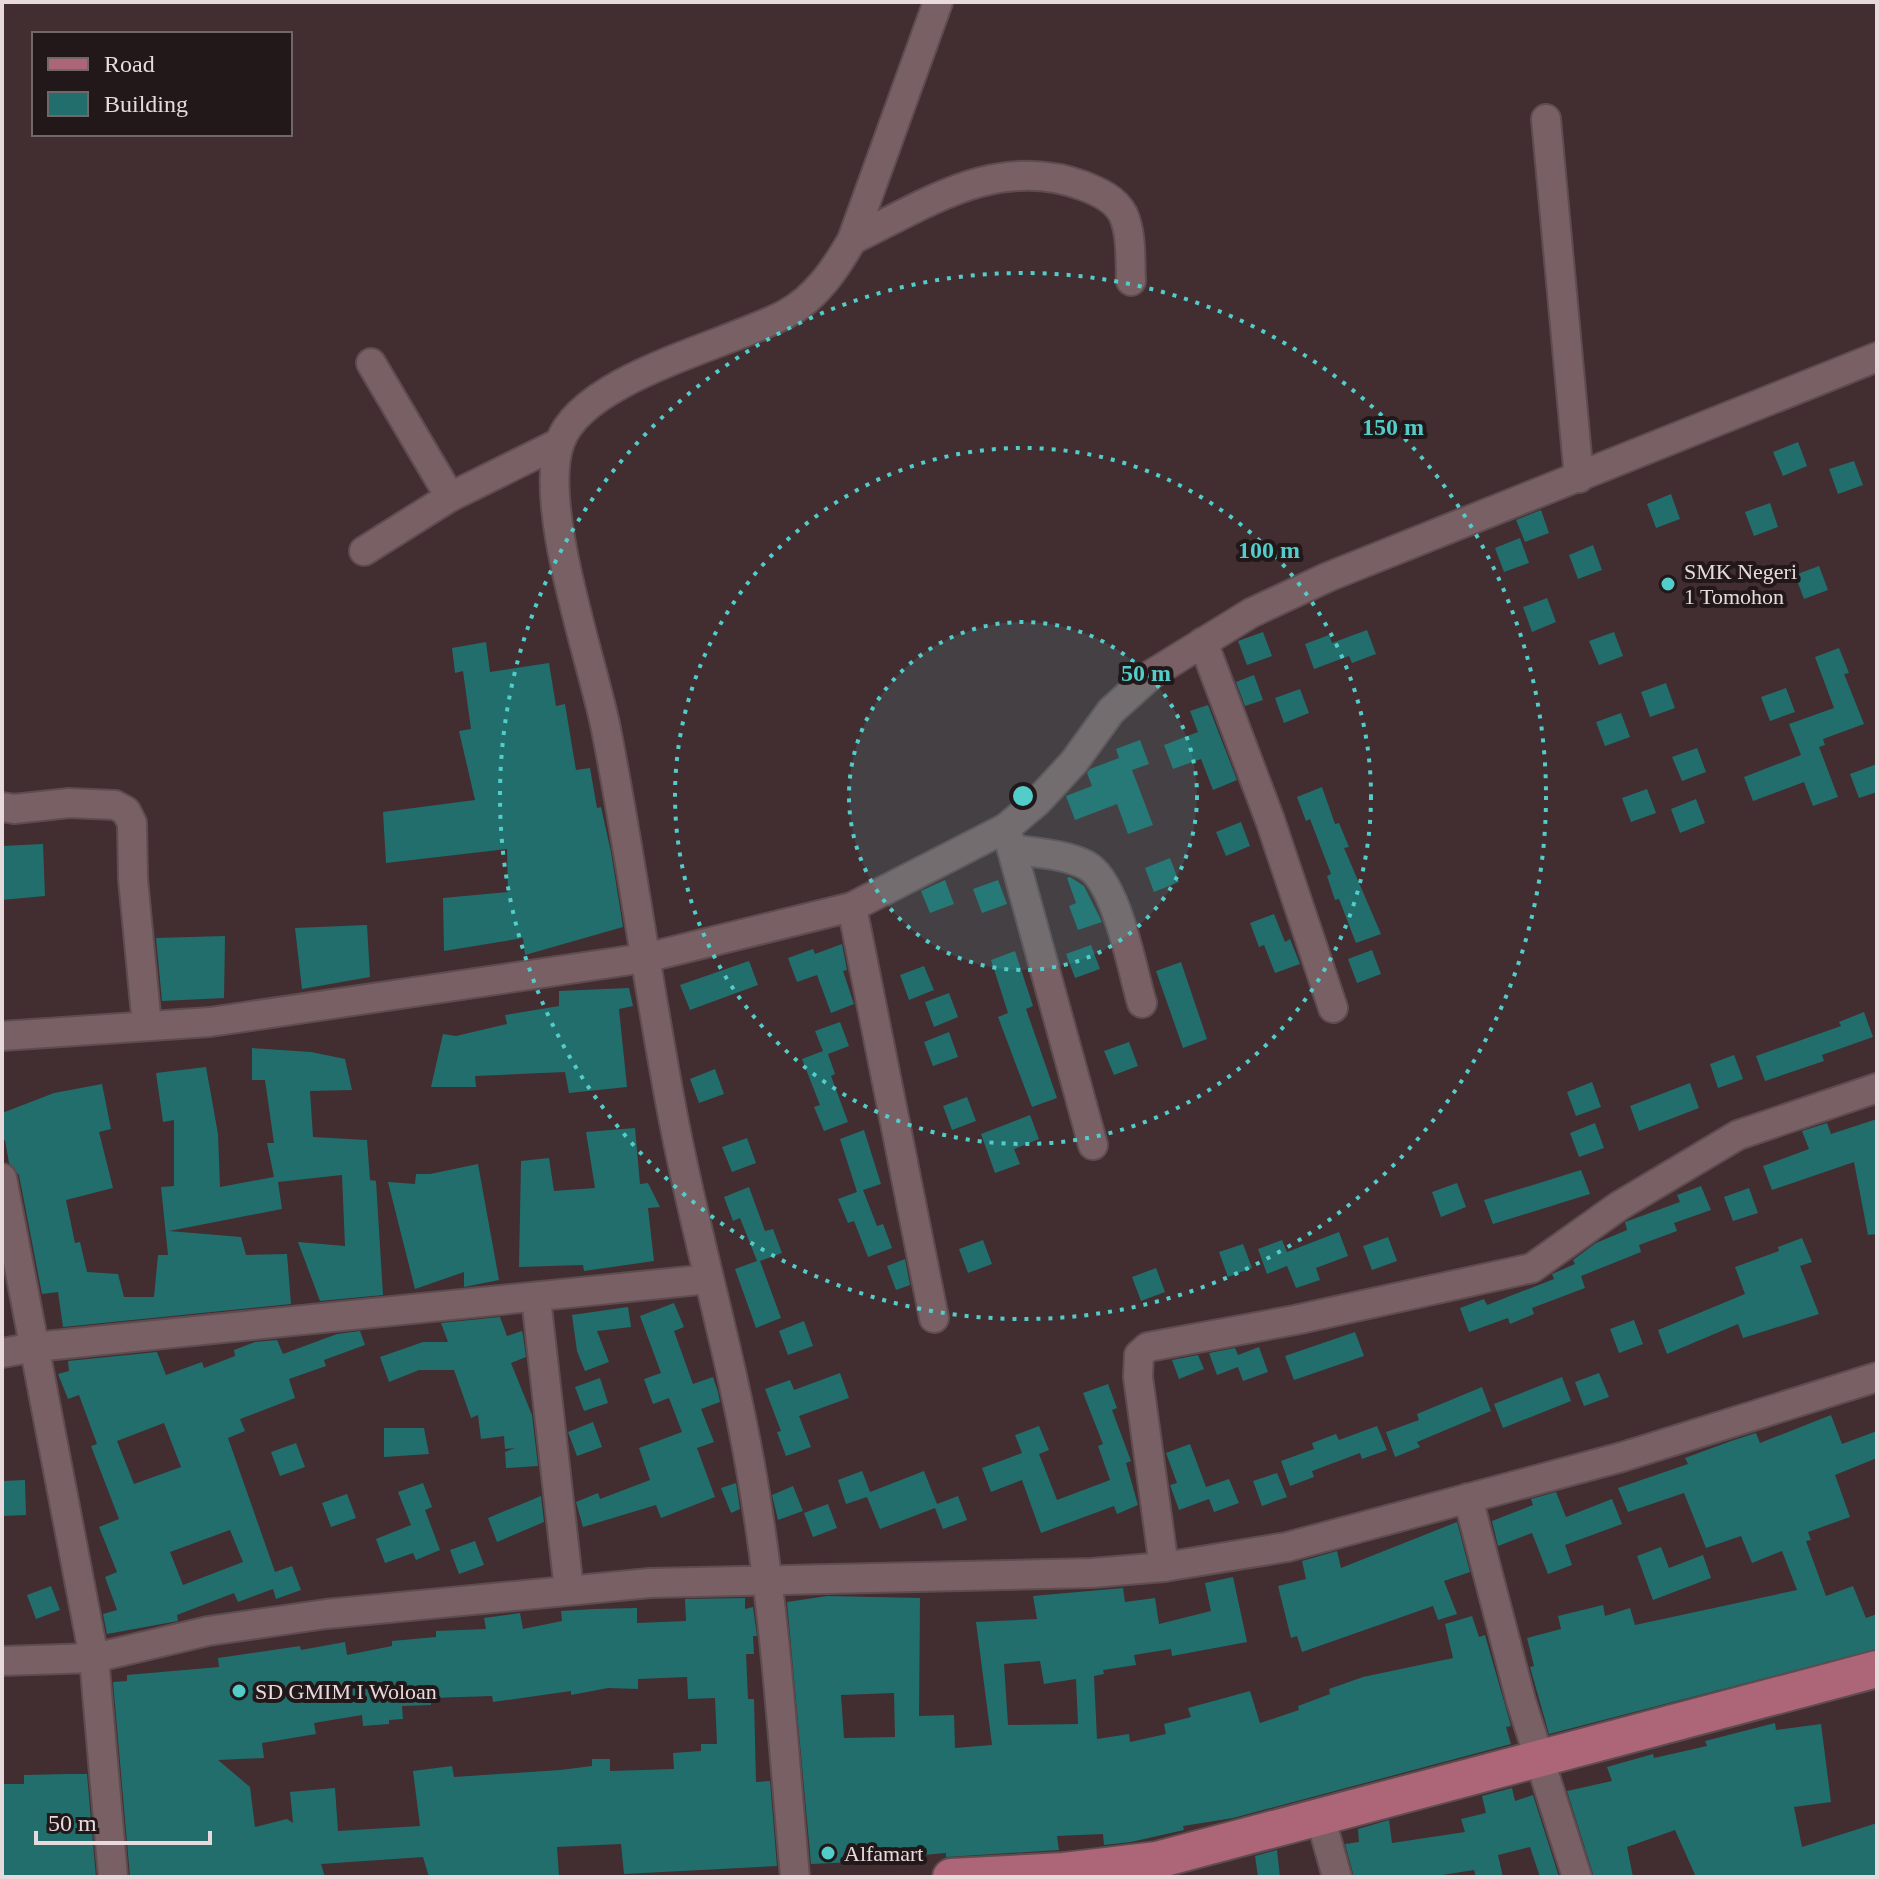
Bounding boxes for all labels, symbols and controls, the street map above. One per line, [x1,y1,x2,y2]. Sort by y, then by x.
legend [32,32,292,136]
text: Road [104,51,155,77]
text: Building [104,91,188,117]
text: 150 m [1362,414,1424,440]
text: 100 m [1238,537,1300,563]
place label: SMK Negeri 1 Tomohon [1684,559,1797,609]
marker: SMK Negeri 1 Tomohon [1659,575,1677,593]
text: 50 m [1121,660,1171,686]
centre of rings [1009,782,1037,810]
place label: SD GMIM I Woloan [255,1679,437,1704]
marker: SD GMIM I Woloan [230,1682,248,1700]
scale bar [36,1795,210,1845]
text: 50 m [48,1810,97,1836]
place label: Alfamart [844,1841,923,1866]
marker: Alfamart [819,1844,837,1862]

